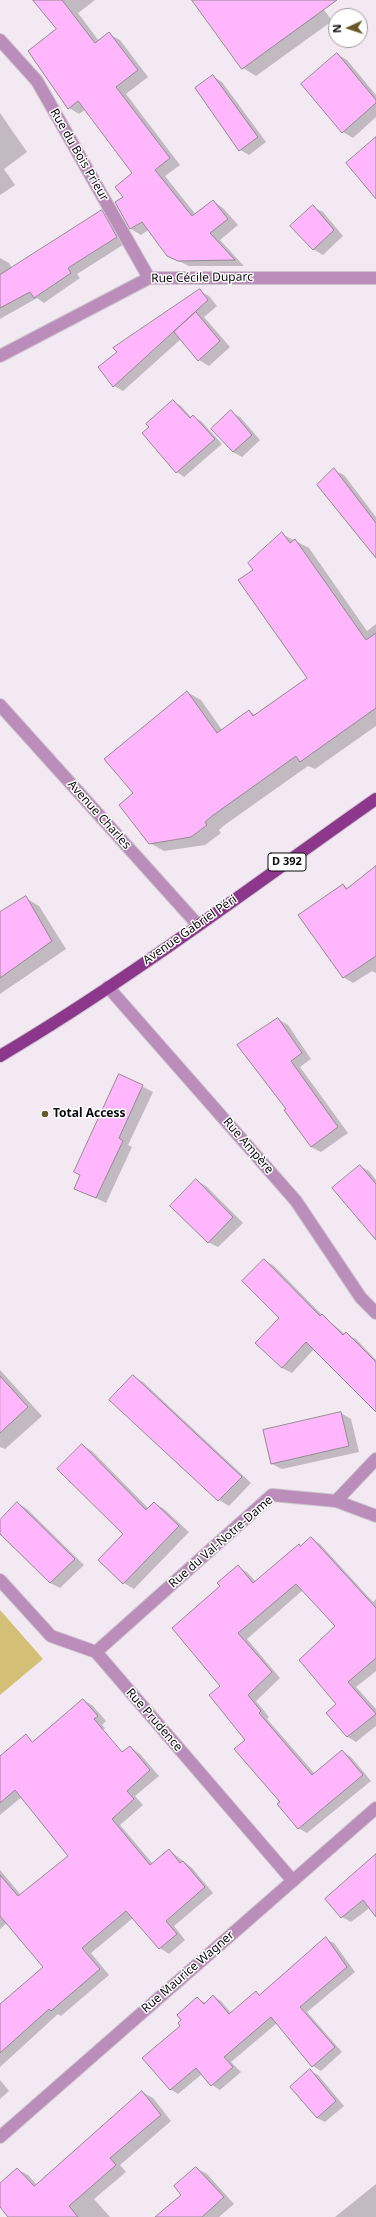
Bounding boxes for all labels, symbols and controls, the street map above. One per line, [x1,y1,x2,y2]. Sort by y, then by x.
north arrow [328,8,368,48]
text: N [329,24,344,33]
street label: Rue du Bois Prieur [47,106,111,204]
street label: Rue Cécile Duparc [151,270,253,286]
street label: Avenue Charles [64,778,134,852]
road number: D 392 [268,853,306,871]
street label: Avenue Gabriel Péri [140,892,240,968]
place label: Total Access [53,1107,126,1121]
marker: Total Access [40,1109,50,1119]
street label: Rue Ampère [220,1115,276,1177]
street label: Rue du Val-Notre-Dame [166,1493,276,1591]
street label: Rue Prudence [123,1686,185,1754]
street label: Rue Maurice Wagner [139,1928,237,2016]

